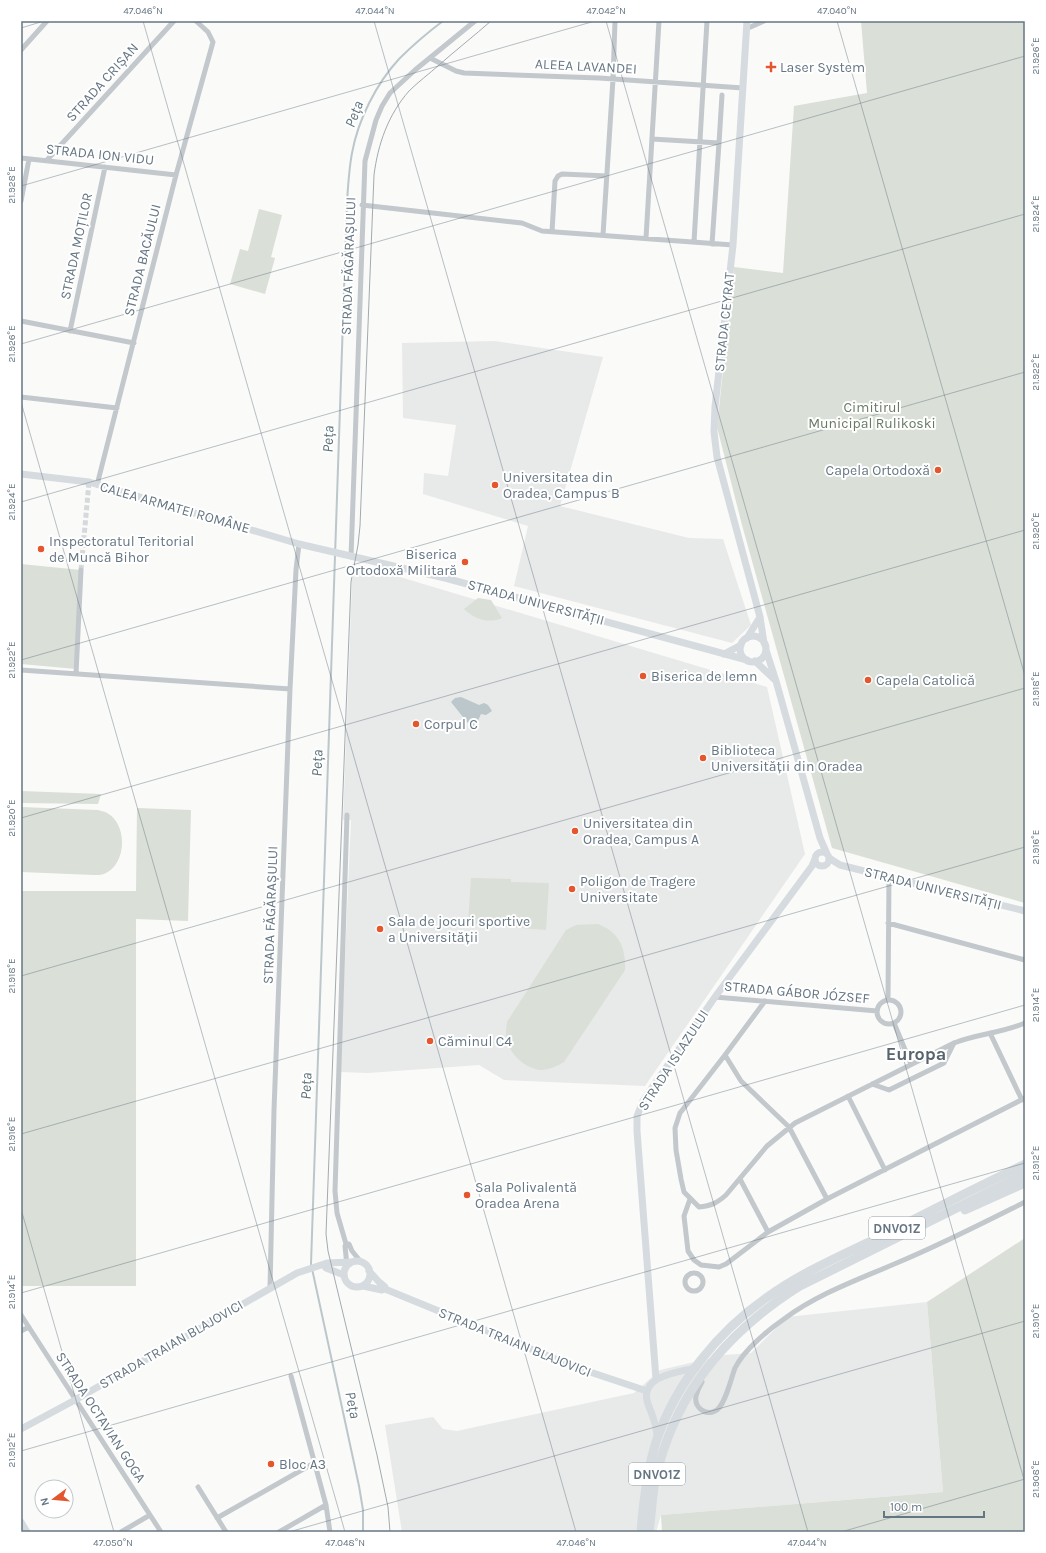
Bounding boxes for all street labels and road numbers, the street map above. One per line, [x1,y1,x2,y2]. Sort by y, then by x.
street label: STRADA CRIȘAN [63,40,142,125]
street label: ALEEA LAVANDEI [535,55,637,78]
street label: STRADA ION VIDU [45,140,155,169]
street label: STRADA MOȚILOR [57,191,96,301]
street label: STRADA FĂGĂRAȘULUI [338,197,359,335]
street label: STRADA BACĂULUI [120,202,165,318]
street label: STRADA CEYRAT [711,271,738,373]
street label: CALEA ARMATEI ROMÂNE [98,478,252,537]
street label: STRADA UNIVERSITĂȚII [466,576,606,629]
street label: STRADA FĂGĂRAȘULUI [260,846,281,984]
street label: STRADA UNIVERSITĂȚII [863,863,1003,914]
street label: STRADA GÁBOR JÓZSEF [723,977,871,1007]
street label: STRADA ISLAZULUI [635,1007,712,1114]
road number: DNVO1Z [869,1217,925,1239]
street label: STRADA TRAIAN BLAJOVICI [96,1296,246,1393]
street label: STRADA TRAIAN BLAJOVICI [436,1304,594,1381]
street label: STRADA OCTAVIAN GOGA [52,1349,149,1486]
road number: DNVO1Z [629,1463,685,1485]

